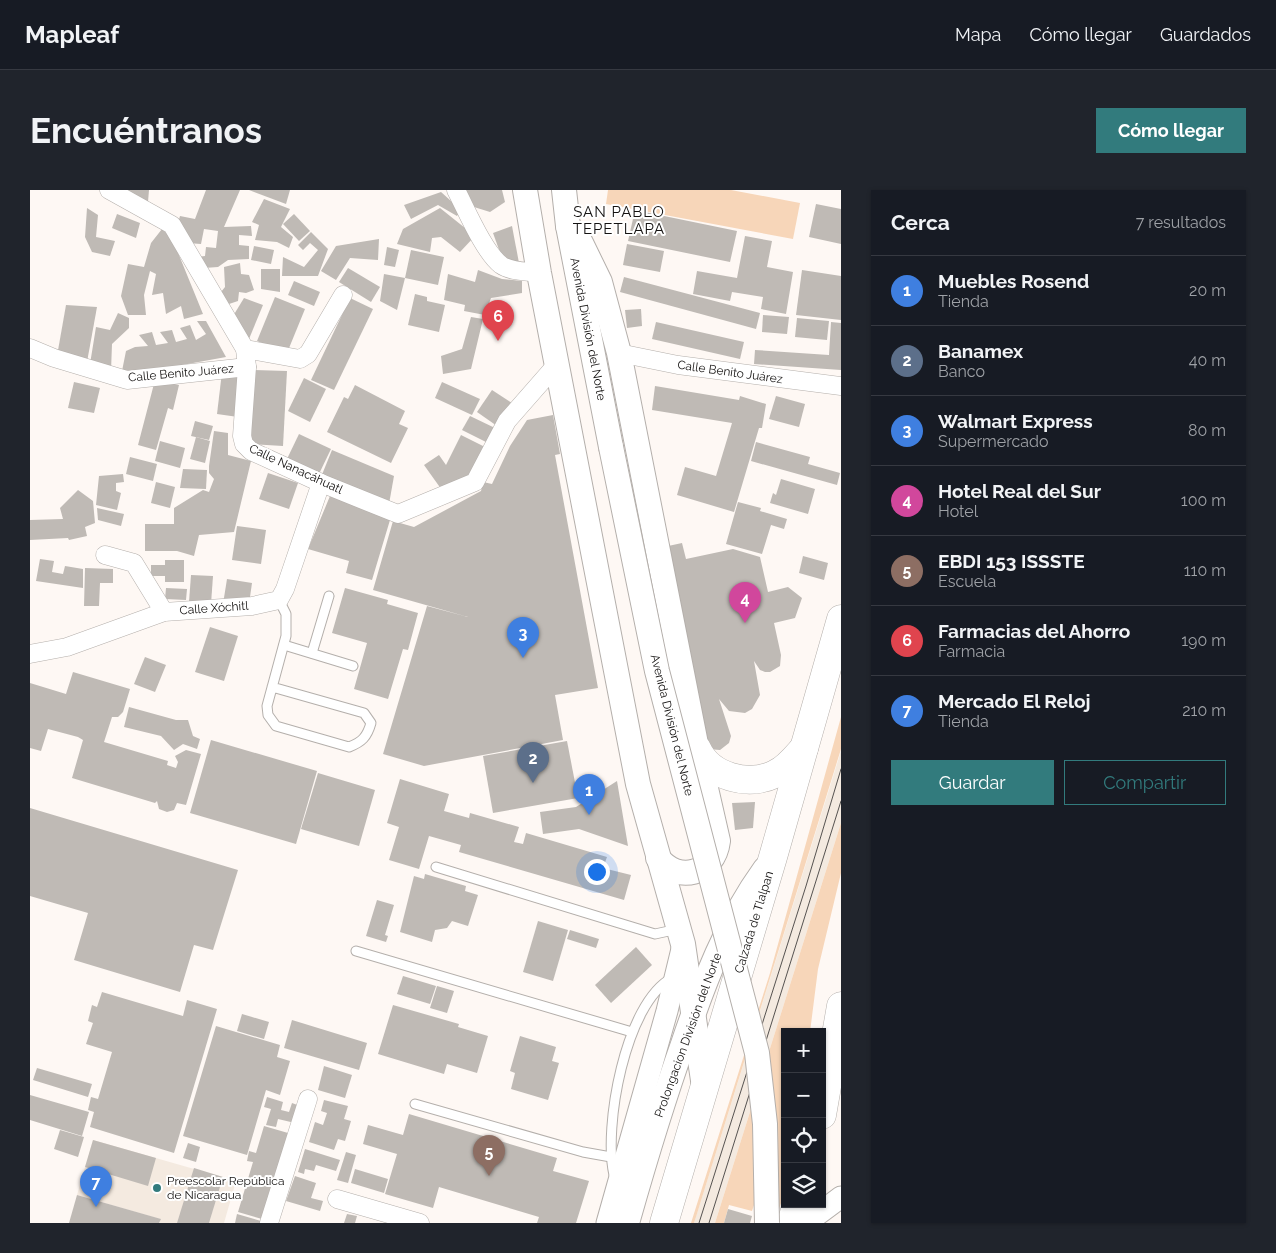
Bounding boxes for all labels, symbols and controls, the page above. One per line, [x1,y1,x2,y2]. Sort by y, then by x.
text: Mapleaf [25,20,119,49]
text: Mapa [955,24,1001,45]
text: Cómo llegar [1029,24,1132,45]
text: Guardados [1160,24,1251,45]
button: Cómo llegar [1096,108,1246,153]
text: Encuéntranos [30,110,262,151]
district label: SAN PABLO TEPETLAPA [573,203,665,238]
text: Cerca [891,210,950,235]
text: 7 resultados [1136,213,1226,232]
street label: Avenida División del Norte [567,256,609,402]
text: Muebles Rosend [938,270,1089,292]
text: 1 [903,281,911,300]
text: 20 m [1189,281,1226,300]
text: Tienda [938,292,989,311]
pin: 6 [482,300,514,341]
text: Banamex [938,340,1023,362]
text: 2 [902,351,912,370]
text: 40 m [1189,351,1226,370]
street label: Calle Benito Juárez [676,358,784,386]
street label: Calle Benito Juárez [128,361,235,385]
text: Banco [938,362,985,381]
text: Walmart Express [938,410,1093,432]
text: 3 [903,421,911,440]
text: 80 m [1188,421,1226,440]
text: Supermercado [938,432,1049,451]
street label: Calle Nanacáhuatl [247,441,346,497]
text: Hotel Real del Sur [938,480,1101,502]
text: 4 [902,491,912,510]
text: 100 m [1181,491,1226,510]
text: Hotel [938,502,978,521]
text: EBDI 153 ISSSTE [938,550,1085,572]
text: 5 [903,561,911,580]
text: 110 m [1184,561,1226,580]
text: Escuela [938,572,996,591]
pin: 4 [729,582,761,623]
street label: Calle Xóchitl [179,599,250,617]
pin: 3 [507,617,539,658]
text: Farmacias del Ahorro [938,620,1130,642]
text: 6 [902,631,912,650]
text: 190 m [1181,631,1226,650]
text: Farmacia [938,642,1005,661]
street label: Avenida División del Norte [648,653,696,797]
text: Mercado El Reloj [938,690,1091,712]
text: 7 [903,701,911,720]
text: 210 m [1182,701,1226,720]
text: Tienda [938,712,989,731]
pin: 2 [517,742,549,783]
button: Guardar [891,760,1054,805]
button: Compartir [1064,760,1226,805]
pin: 1 [573,774,605,815]
your location [584,859,610,885]
street label: Calzada de Tlalpan [732,869,776,975]
street label: Prolongacion División del Norte [652,951,724,1119]
map controls [781,1028,826,1208]
button: + [781,1028,826,1073]
button: − [781,1073,826,1118]
button: locate [781,1118,826,1163]
pin: 5 [473,1135,505,1176]
button: layers [781,1163,826,1208]
pin: 7 [80,1166,112,1207]
place label: Preescolar República de Nicaragua [167,1174,284,1202]
marker: Preescolar República de Nicaragua [151,1182,163,1194]

